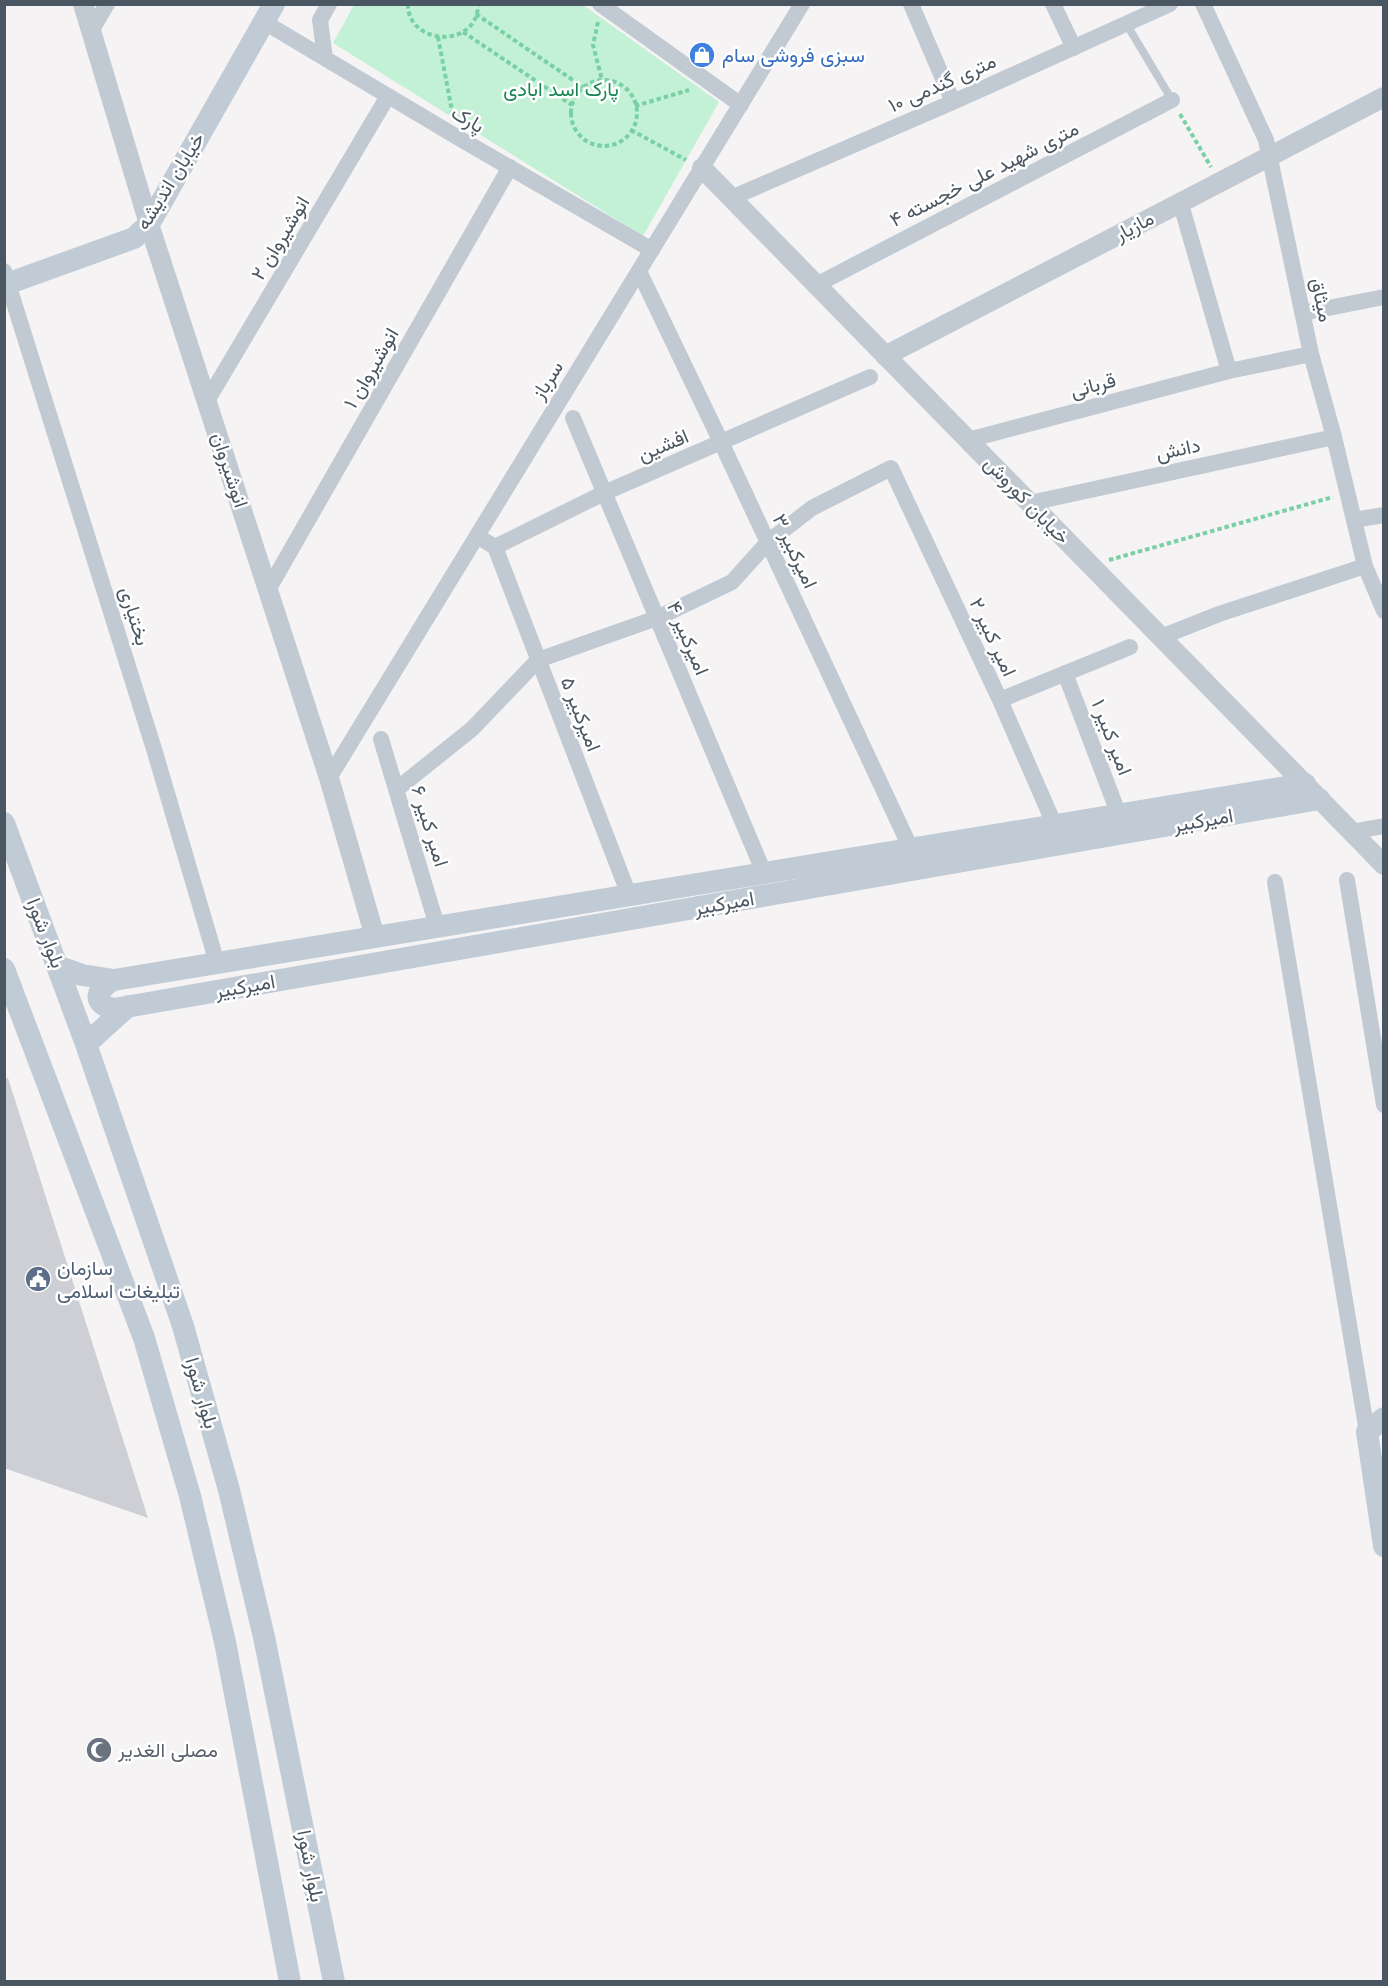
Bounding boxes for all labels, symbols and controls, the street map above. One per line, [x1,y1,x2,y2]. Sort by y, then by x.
shop icon: سبزی فروشی سام [687,40,717,70]
place label: سبزی فروشی سام [722,44,865,68]
street label: ۱۰ متری گندمی [885,50,1000,118]
park label: پارک اسد ابادی [503,78,619,103]
street label: پارک [446,101,488,140]
street label: ۴ متری شهید علی خجسته [886,117,1083,233]
street label: خیابان اندیشه [131,128,209,234]
street label: انوشیروان ۲ [247,192,315,285]
street label: مازیار [1110,207,1158,248]
street label: میثاق [1306,276,1337,324]
street label: انوشیروان ۱ [339,324,404,413]
street label: سرباز [526,357,569,405]
street label: قربانی [1068,368,1119,404]
street label: افشین [634,425,692,466]
street label: انوشیروان [206,430,252,511]
street label: دانش [1154,434,1202,465]
street label: خیابان کوروش [978,452,1074,550]
street label: امیرکبیر ۳ [766,510,822,592]
street label: بختیاری [114,584,154,649]
street label: امیر کبیر ۲ [963,594,1021,681]
street label: امیرکبیر ۴ [661,598,713,679]
street label: امیرکبیر ۵ [555,674,605,755]
street label: امیر کبیر ۱ [1086,696,1136,779]
street label: امیر کبیر ۶ [405,783,453,870]
street label: امیرکبیر [1170,804,1235,838]
street label: امیرکبیر [691,887,756,921]
street label: بلوار شورا [21,895,69,972]
street label: امیرکبیر [212,970,277,1004]
place label: سازمان تبلیغات اسلامی [57,1257,180,1303]
public building icon: سازمان تبلیغات اسلامی [23,1264,53,1294]
street label: بلوار شورا [179,1355,223,1432]
mosque icon: مصلی الغدیر [84,1735,114,1765]
place label: مصلی الغدیر [117,1739,218,1763]
street label: بلوار شورا [291,1828,329,1904]

